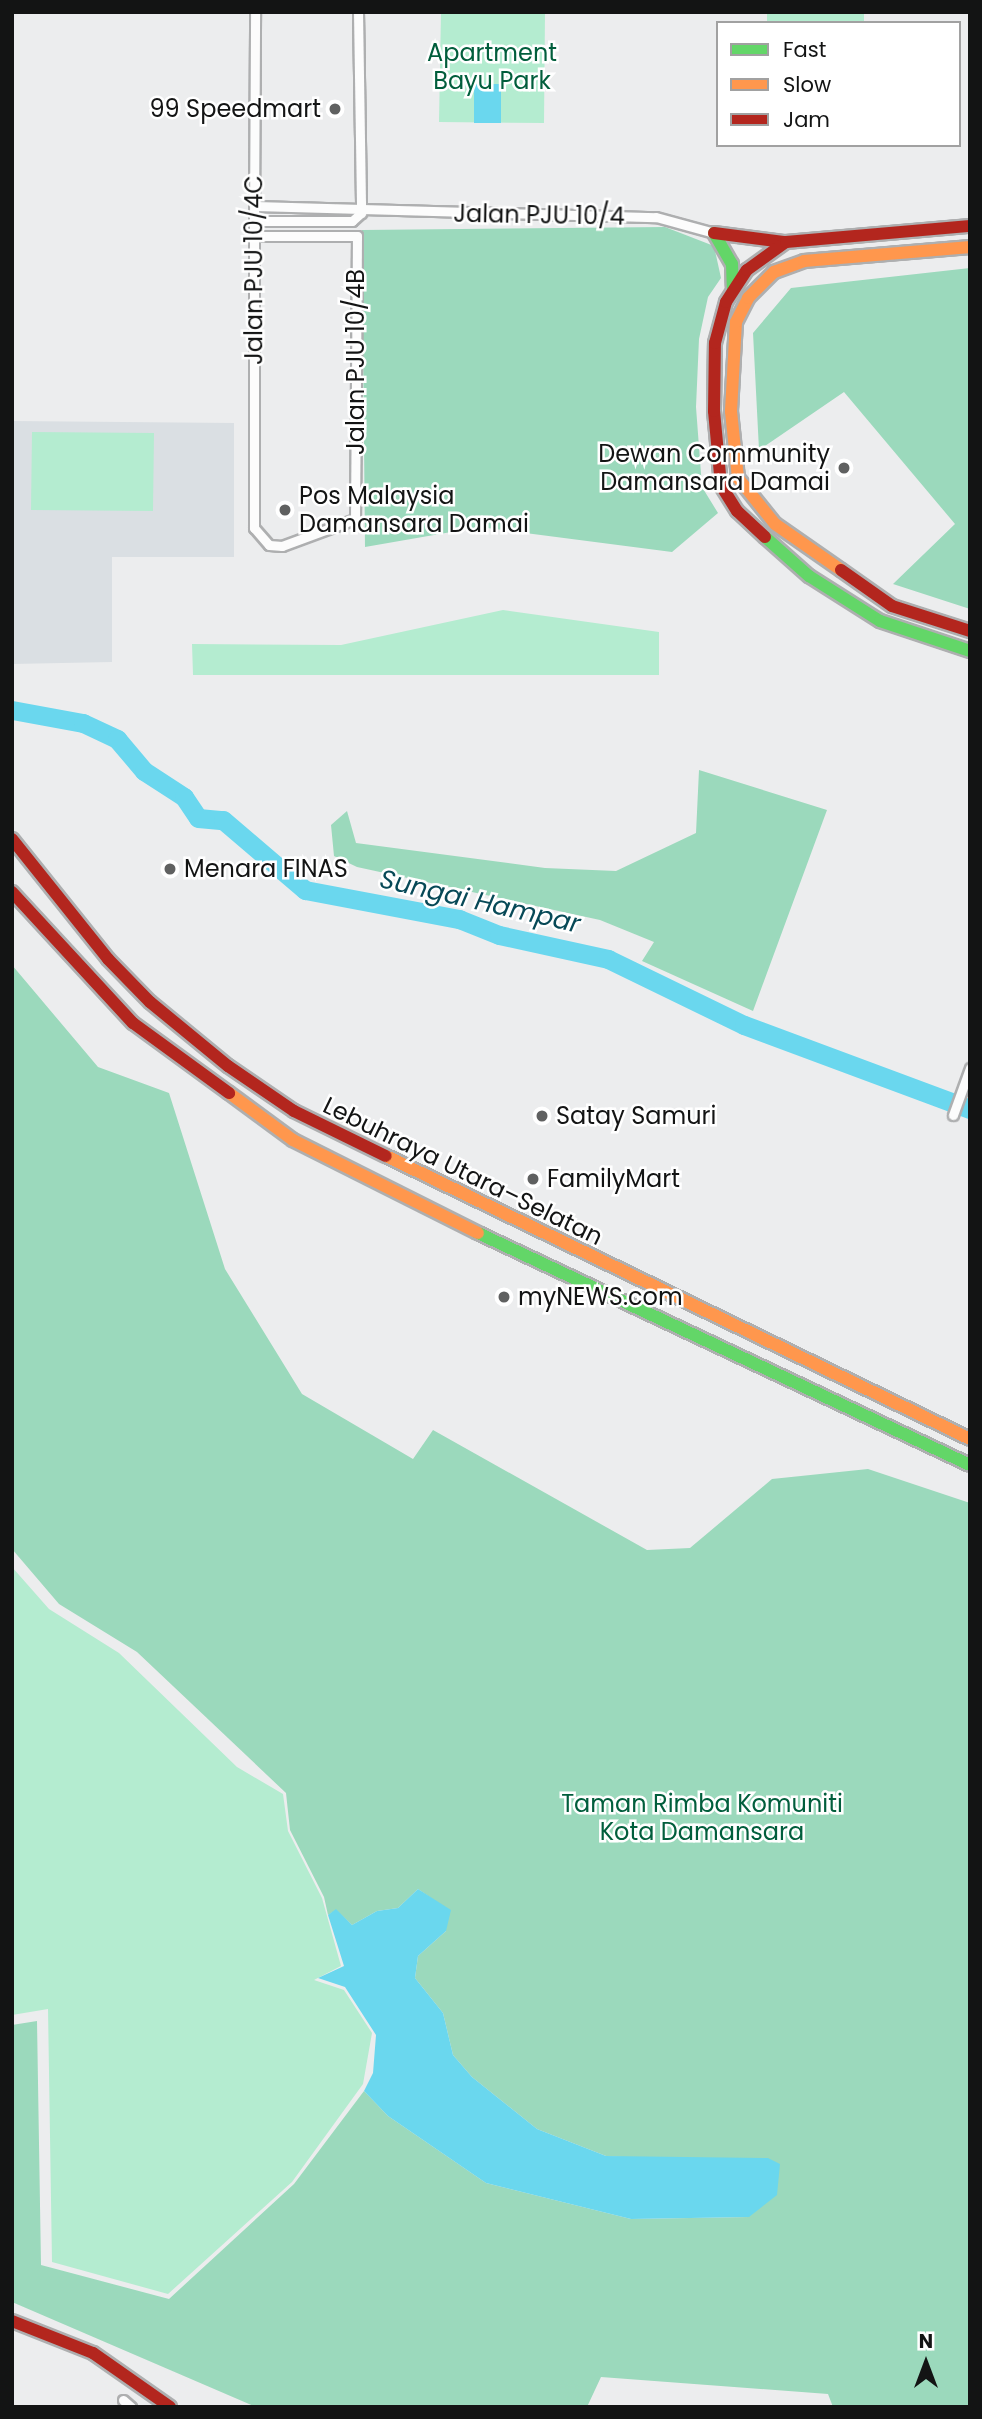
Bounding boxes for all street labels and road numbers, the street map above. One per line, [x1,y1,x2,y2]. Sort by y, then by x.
street label: Jalan PJU 10/4C [240,175,268,365]
street label: Jalan PJU 10/4 [453,199,625,231]
street label: Jalan PJU 10/4B [342,269,370,455]
street label: Lebuhraya Utara–Selatan [318,1091,608,1251]

